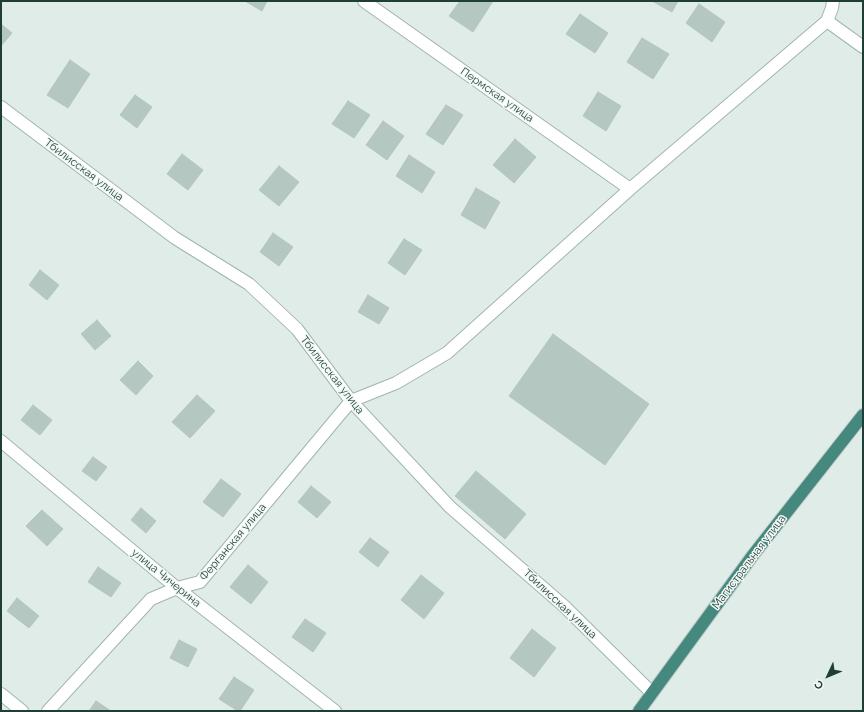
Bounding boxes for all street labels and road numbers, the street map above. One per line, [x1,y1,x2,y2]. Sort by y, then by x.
street label: Пермская улица [458,65,536,125]
street label: Тбилисская улица [42,136,126,204]
street label: Тбилисская улица [297,333,367,417]
street label: Ферганская улица [197,501,269,583]
street label: Магистральная улица [709,512,789,612]
street label: улица Чичерина [129,546,203,610]
street label: Тбилисская улица [521,567,599,641]

